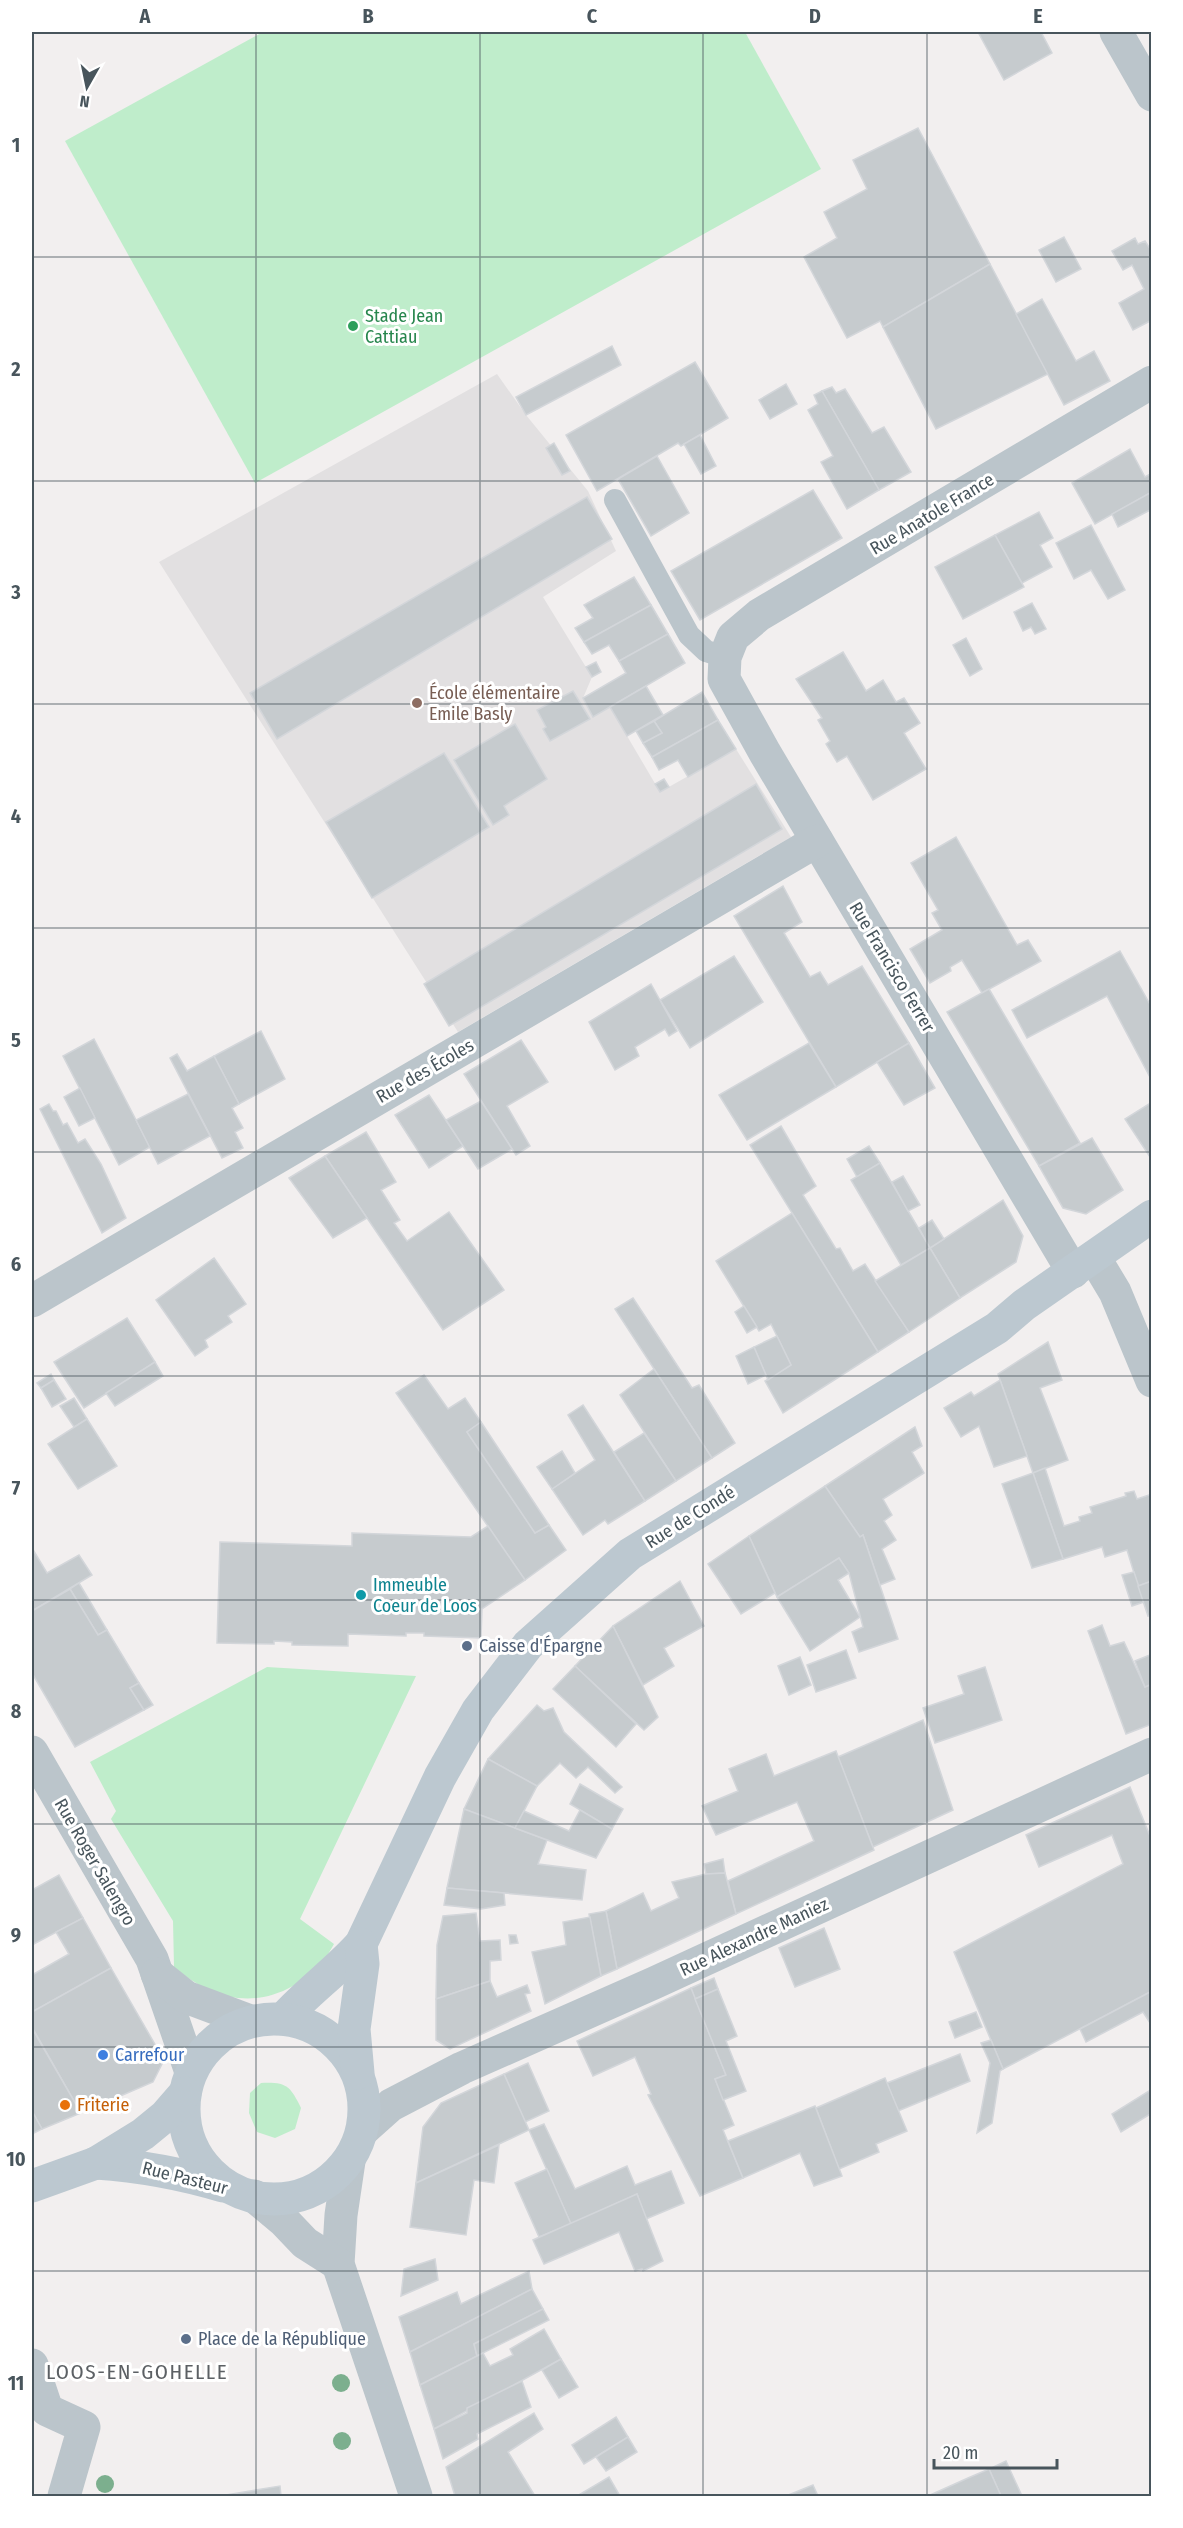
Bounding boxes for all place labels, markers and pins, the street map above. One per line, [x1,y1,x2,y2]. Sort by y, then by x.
place label: Stade Jean Cattiau [365,305,443,348]
marker: Stade Jean Cattiau [346,319,360,333]
place label: École élémentaire Emile Basly [429,681,560,725]
marker: École élémentaire Emile Basly [410,696,424,710]
place label: Immeuble Coeur de Loos [373,1574,477,1617]
marker: Immeuble Coeur de Loos [354,1588,368,1602]
place label: Caisse d'Épargne [479,1634,602,1657]
marker: Caisse d'Épargne [460,1639,474,1653]
place label: Carrefour [115,2044,185,2066]
marker: Carrefour [96,2048,110,2062]
place label: Friterie [77,2094,129,2116]
marker: Friterie [58,2098,72,2112]
place label: Place de la République [198,2328,366,2350]
marker: Place de la République [179,2332,193,2346]

